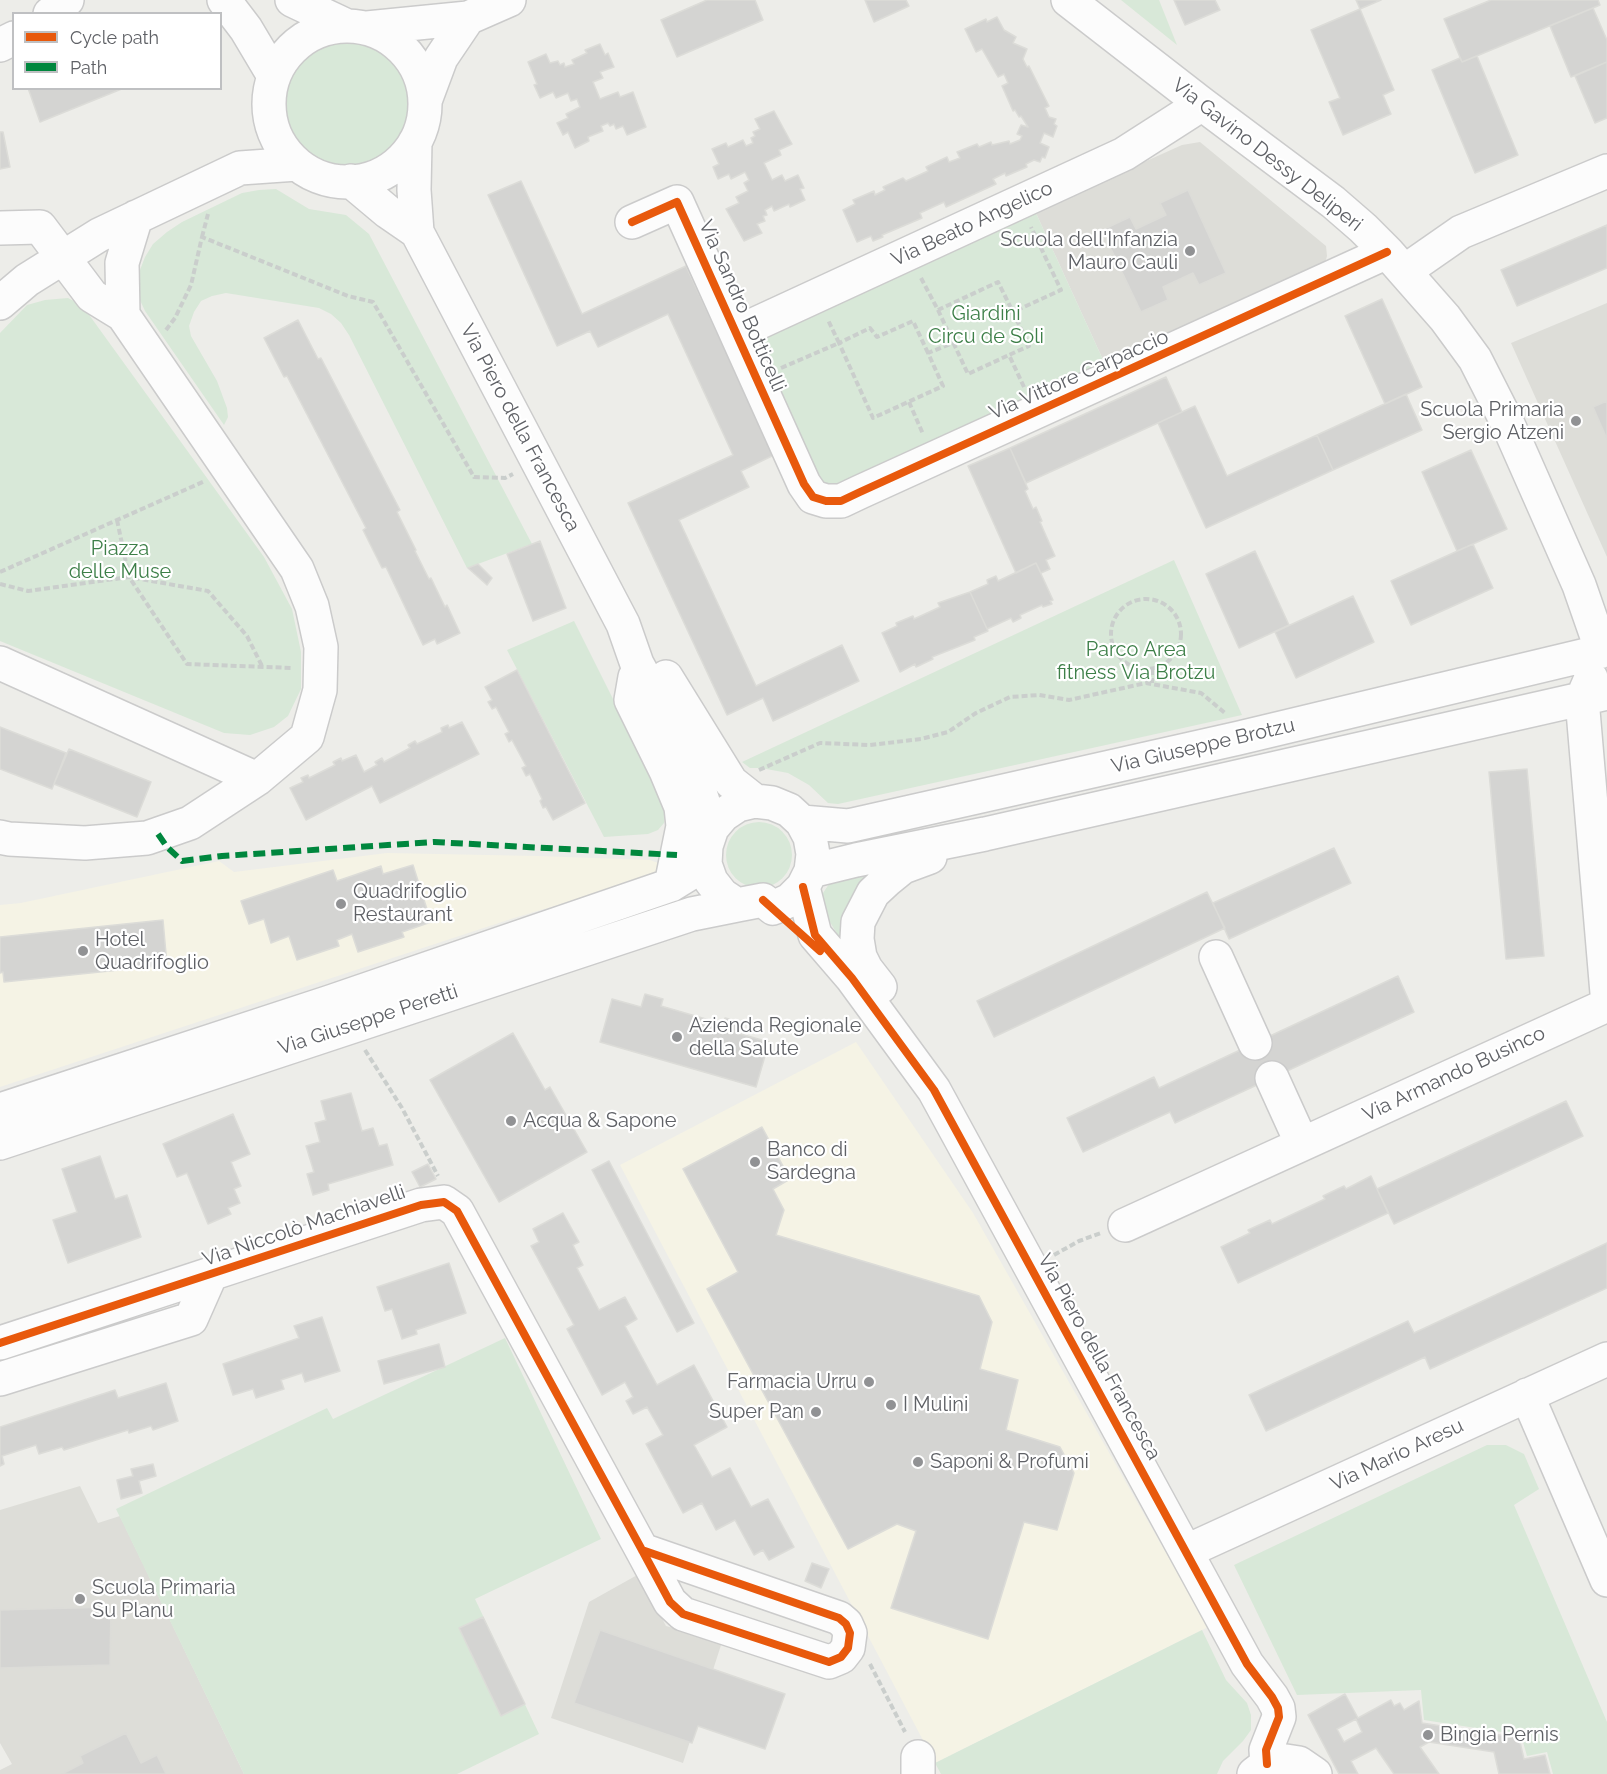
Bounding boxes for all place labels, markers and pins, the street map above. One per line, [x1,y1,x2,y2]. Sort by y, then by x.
place label: Scuola dell'Infanzia Mauro Cauli [1000,228,1178,275]
marker: Scuola dell'Infanzia Mauro Cauli [1183,244,1197,258]
place label: Scuola Primaria Sergio Atzeni [1420,398,1564,445]
marker: Scuola Primaria Sergio Atzeni [1569,414,1583,428]
place label: Quadrifoglio Restaurant [353,880,467,927]
marker: Quadrifoglio Restaurant [334,897,348,911]
place label: Hotel Quadrifoglio [95,928,209,975]
marker: Hotel Quadrifoglio [76,944,90,958]
place label: Azienda Regionale della Salute [689,1014,861,1061]
marker: Azienda Regionale della Salute [670,1030,684,1044]
place label: Acqua & Sapone [523,1109,676,1133]
marker: Acqua & Sapone [504,1114,518,1128]
place label: Banco di Sardegna [767,1138,856,1185]
marker: Banco di Sardegna [748,1155,762,1169]
place label: Farmacia Urru [727,1370,857,1394]
marker: Farmacia Urru [862,1375,876,1389]
place label: I Mulini [903,1393,968,1417]
marker: I Mulini [884,1398,898,1412]
place label: Super Pan [709,1400,804,1424]
marker: Super Pan [809,1405,823,1419]
place label: Saponi & Profumi [930,1450,1089,1474]
marker: Saponi & Profumi [911,1455,925,1469]
place label: Scuola Primaria Su Planu [92,1576,236,1623]
marker: Scuola Primaria Su Planu [73,1592,87,1606]
place label: Bingia Pernis [1440,1723,1559,1747]
marker: Bingia Pernis [1421,1728,1435,1742]

